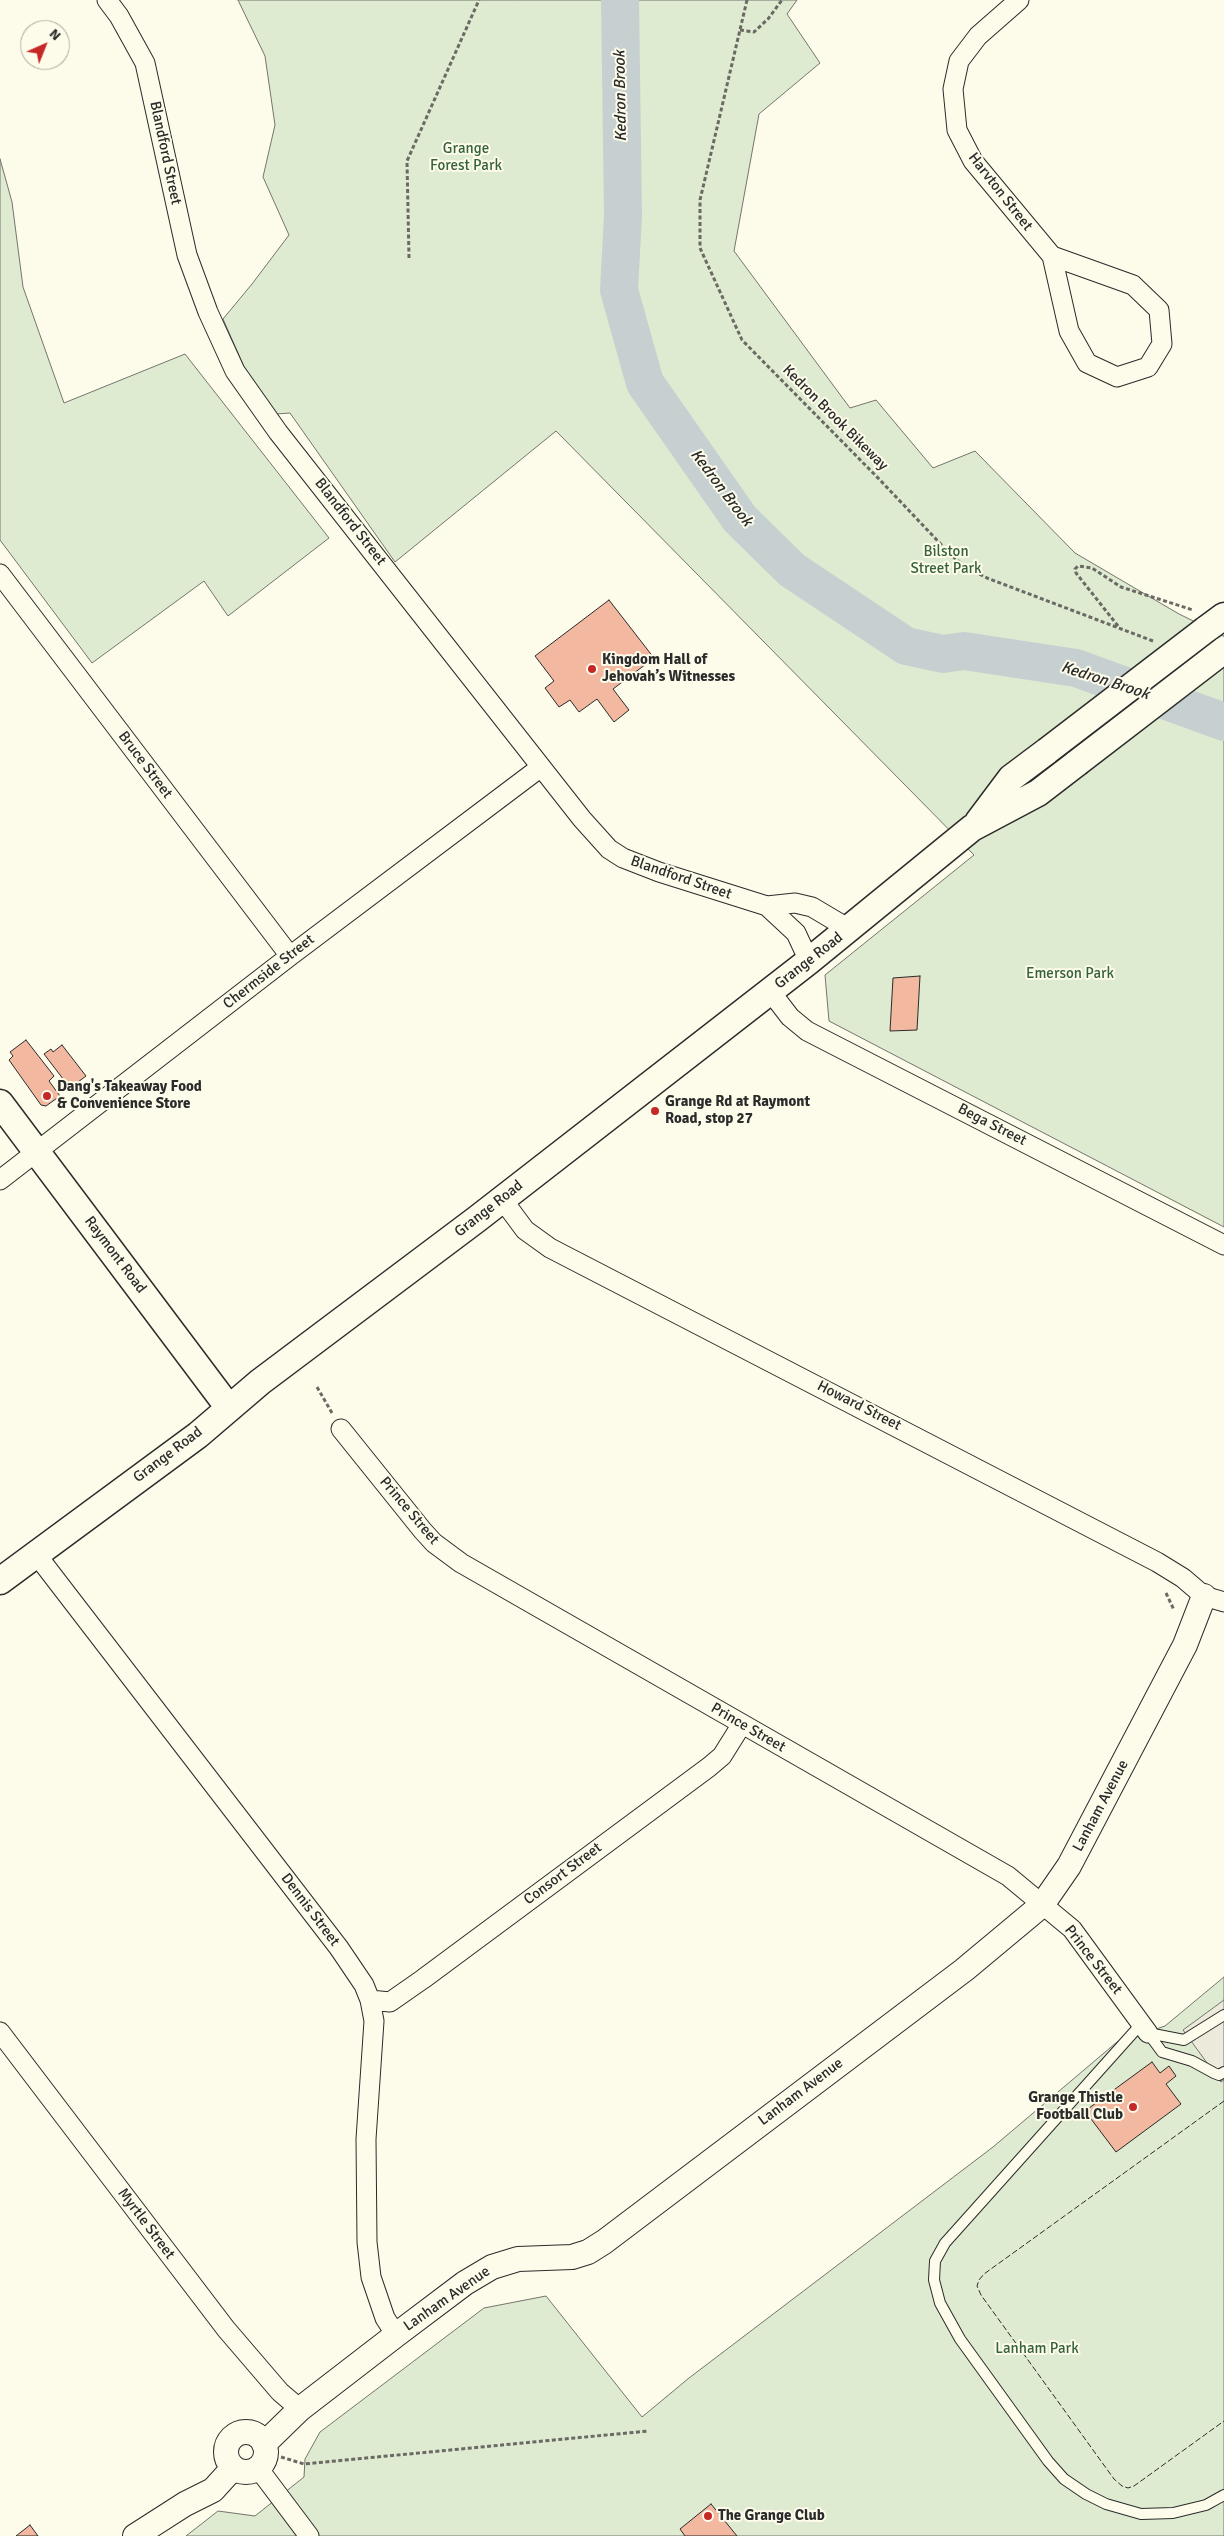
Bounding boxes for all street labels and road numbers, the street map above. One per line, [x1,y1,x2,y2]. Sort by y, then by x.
street label: Blandford Street [145,99,185,207]
street label: Harvton Street [964,149,1036,235]
street label: Kedron Brook Bikeway [778,361,892,475]
street label: Blandford Street [310,475,390,569]
street label: Bruce Street [114,728,176,802]
street label: Blandford Street [628,852,734,904]
street label: Grange Road [771,929,847,993]
street label: Chermside Street [220,931,318,1013]
street label: Bega Street [955,1100,1029,1150]
street label: Grange Road [451,1177,527,1241]
street label: Raymont Road [80,1213,150,1297]
street label: Howard Street [814,1377,904,1435]
street label: Grange Road [130,1423,206,1487]
street label: Prince Street [375,1473,443,1549]
street label: Prince Street [707,1699,789,1757]
street label: Lanham Avenue [1069,1757,1133,1855]
street label: Consort Street [521,1839,605,1909]
street label: Dennis Street [277,1870,343,1950]
street label: Prince Street [1060,1922,1126,1998]
street label: Lanham Avenue [755,2054,847,2130]
street label: Myrtle Street [113,2185,179,2263]
street label: Lanham Avenue [400,2263,494,2335]

